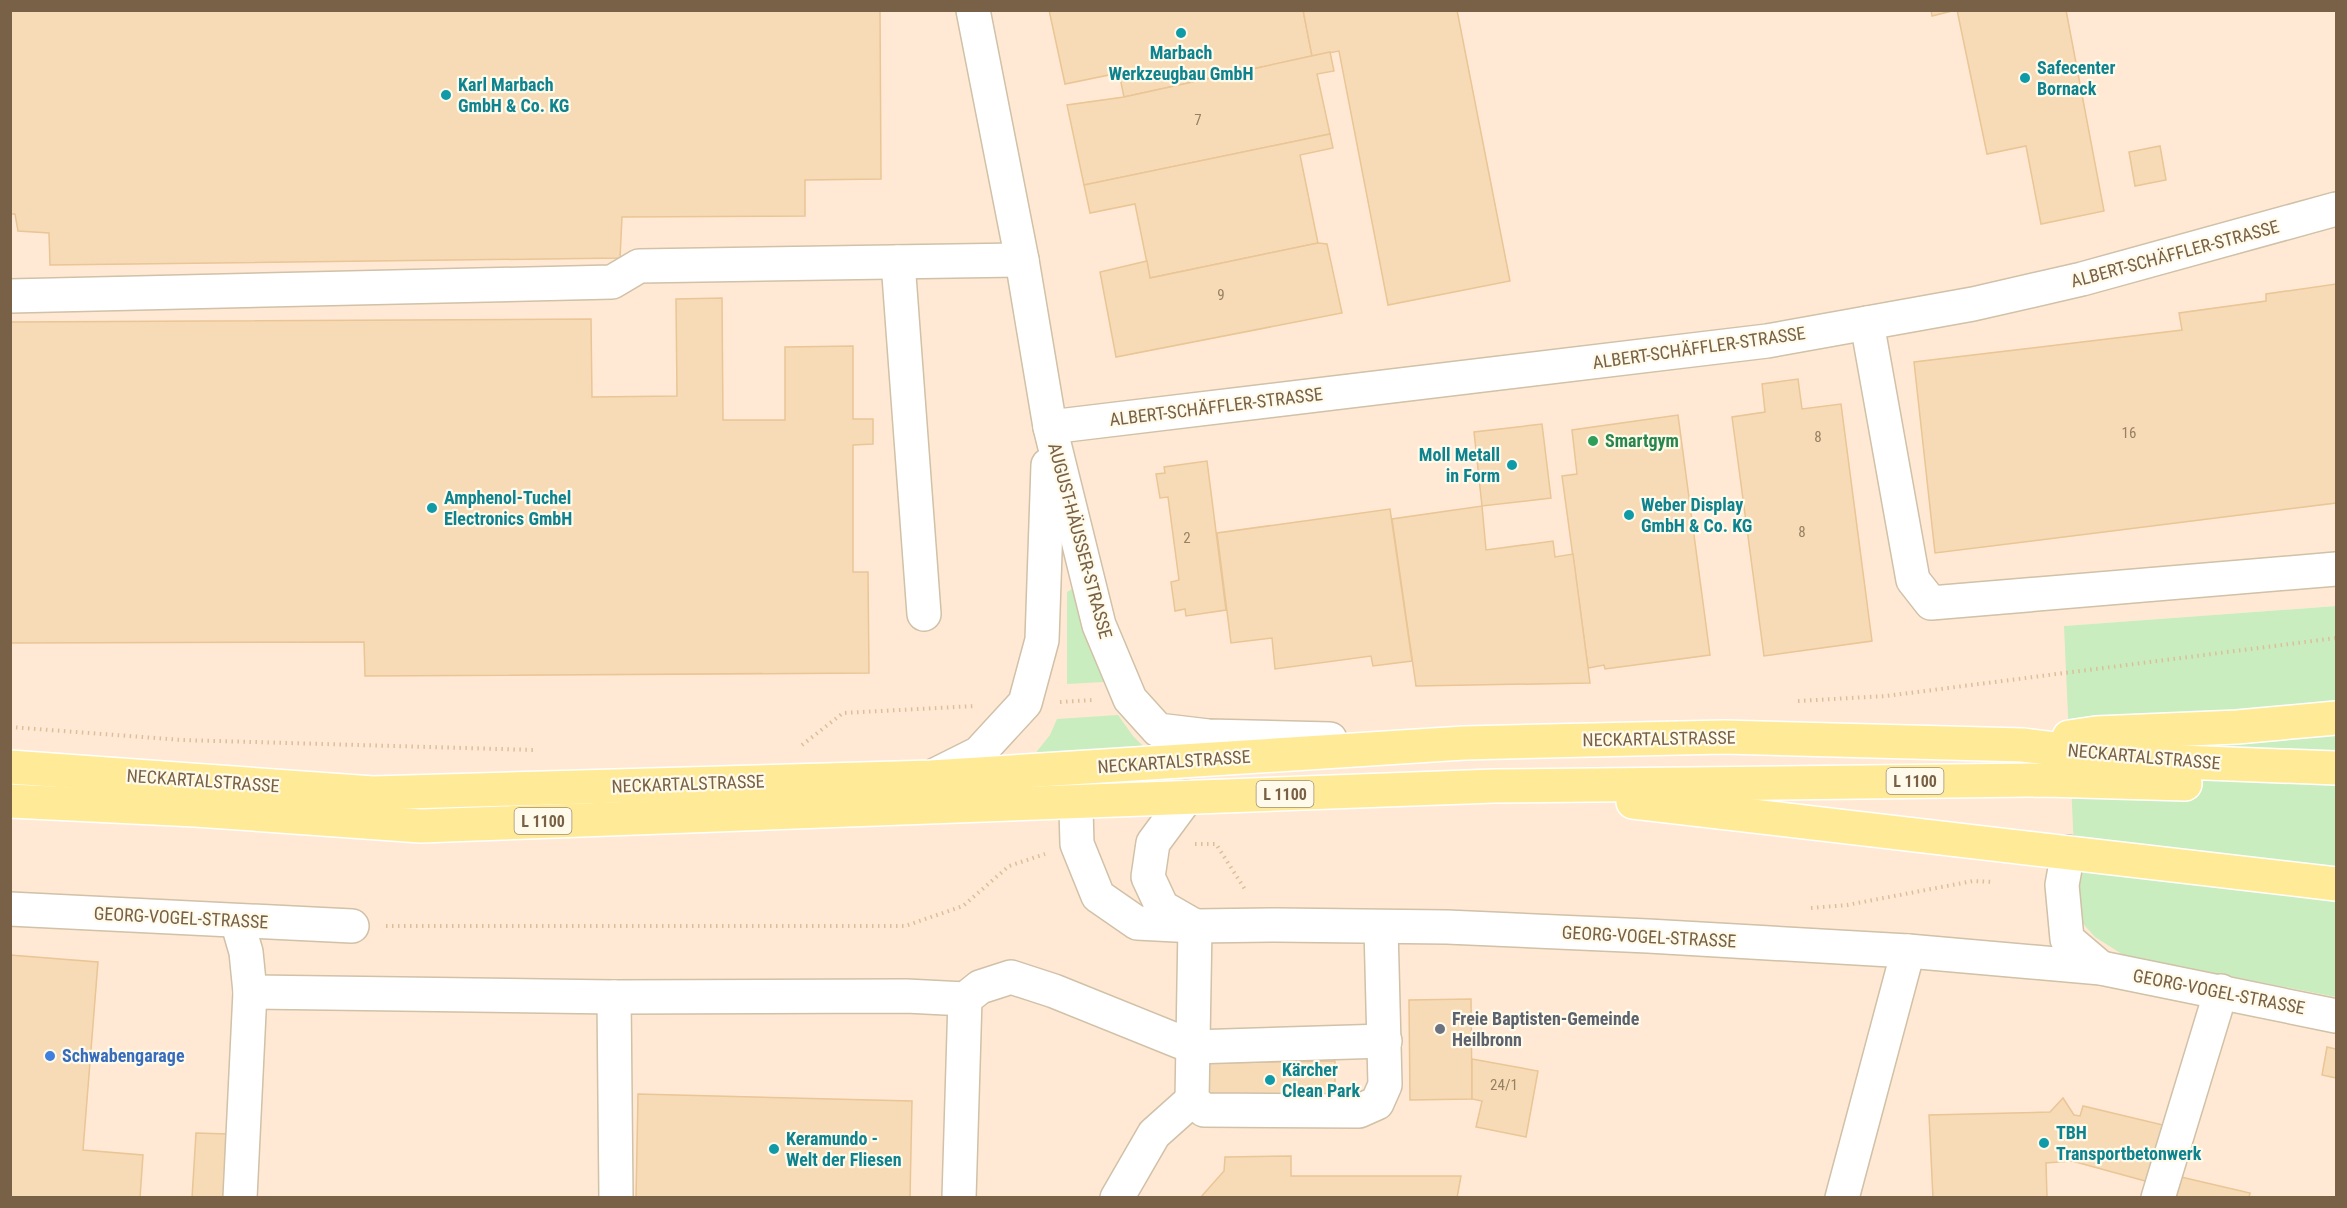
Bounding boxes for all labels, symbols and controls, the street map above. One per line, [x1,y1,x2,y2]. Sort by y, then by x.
marker: Marbach Werkzeugbau GmbH [1174,26,1188,40]
place label: Marbach Werkzeugbau GmbH [1108,42,1254,84]
place label: Safecenter Bornack [2037,57,2115,99]
marker: Safecenter Bornack [2018,71,2032,85]
place label: Karl Marbach GmbH & Co. KG [458,74,569,116]
marker: Karl Marbach GmbH & Co. KG [439,88,453,102]
house number: 7 [1194,111,1202,129]
street label: ALBERT-SCHÄFFLER-STRASSE [2068,216,2281,291]
house number: 9 [1217,286,1225,304]
street label: ALBERT-SCHÄFFLER-STRASSE [1591,322,1807,373]
street label: ALBERT-SCHÄFFLER-STRASSE [1108,383,1324,430]
house number: 16 [2122,424,2136,442]
house number: 8 [1814,428,1822,446]
place label: Smartgym [1605,430,1679,451]
marker: Smartgym [1586,434,1600,448]
street label: AUGUST-HÄUSSER-STRASSE [1044,441,1117,641]
place label: Moll Metall in Form [1419,444,1500,486]
marker: Moll Metall in Form [1505,458,1519,472]
place label: Amphenol-Tuchel Electronics GmbH [444,487,572,529]
place label: Weber Display GmbH & Co. KG [1641,494,1752,536]
marker: Amphenol-Tuchel Electronics GmbH [425,501,439,515]
marker: Weber Display GmbH & Co. KG [1622,508,1636,522]
house number: 8 [1798,523,1806,541]
house number: 2 [1183,529,1191,547]
street label: NECKARTALSTRASSE [1582,727,1736,750]
street label: NECKARTALSTRASSE [2067,739,2221,774]
street label: NECKARTALSTRASSE [1097,746,1251,777]
street label: NECKARTALSTRASSE [126,765,280,796]
road number: L 1100 [1886,768,1944,794]
street label: NECKARTALSTRASSE [611,770,765,797]
road number: L 1100 [1256,781,1314,807]
road number: L 1100 [514,808,572,834]
street label: GEORG-VOGEL-STRASSE [93,902,269,933]
street label: GEORG-VOGEL-STRASSE [1561,921,1737,952]
street label: GEORG-VOGEL-STRASSE [2131,965,2307,1018]
place label: Freie Baptisten-Gemeinde Heilbronn [1452,1008,1640,1050]
marker: Freie Baptisten-Gemeinde Heilbronn [1433,1022,1447,1036]
place label: Schwabengarage [62,1045,185,1066]
marker: Schwabengarage [43,1049,57,1063]
place label: Kärcher Clean Park [1282,1059,1360,1101]
marker: Kärcher Clean Park [1263,1073,1277,1087]
house number: 24/1 [1490,1076,1518,1094]
place label: TBH Transportbetonwerk [2056,1122,2202,1164]
place label: Keramundo - Welt der Fliesen [786,1128,902,1170]
marker: TBH Transportbetonwerk [2037,1136,2051,1150]
marker: Keramundo - Welt der Fliesen [767,1142,781,1156]

